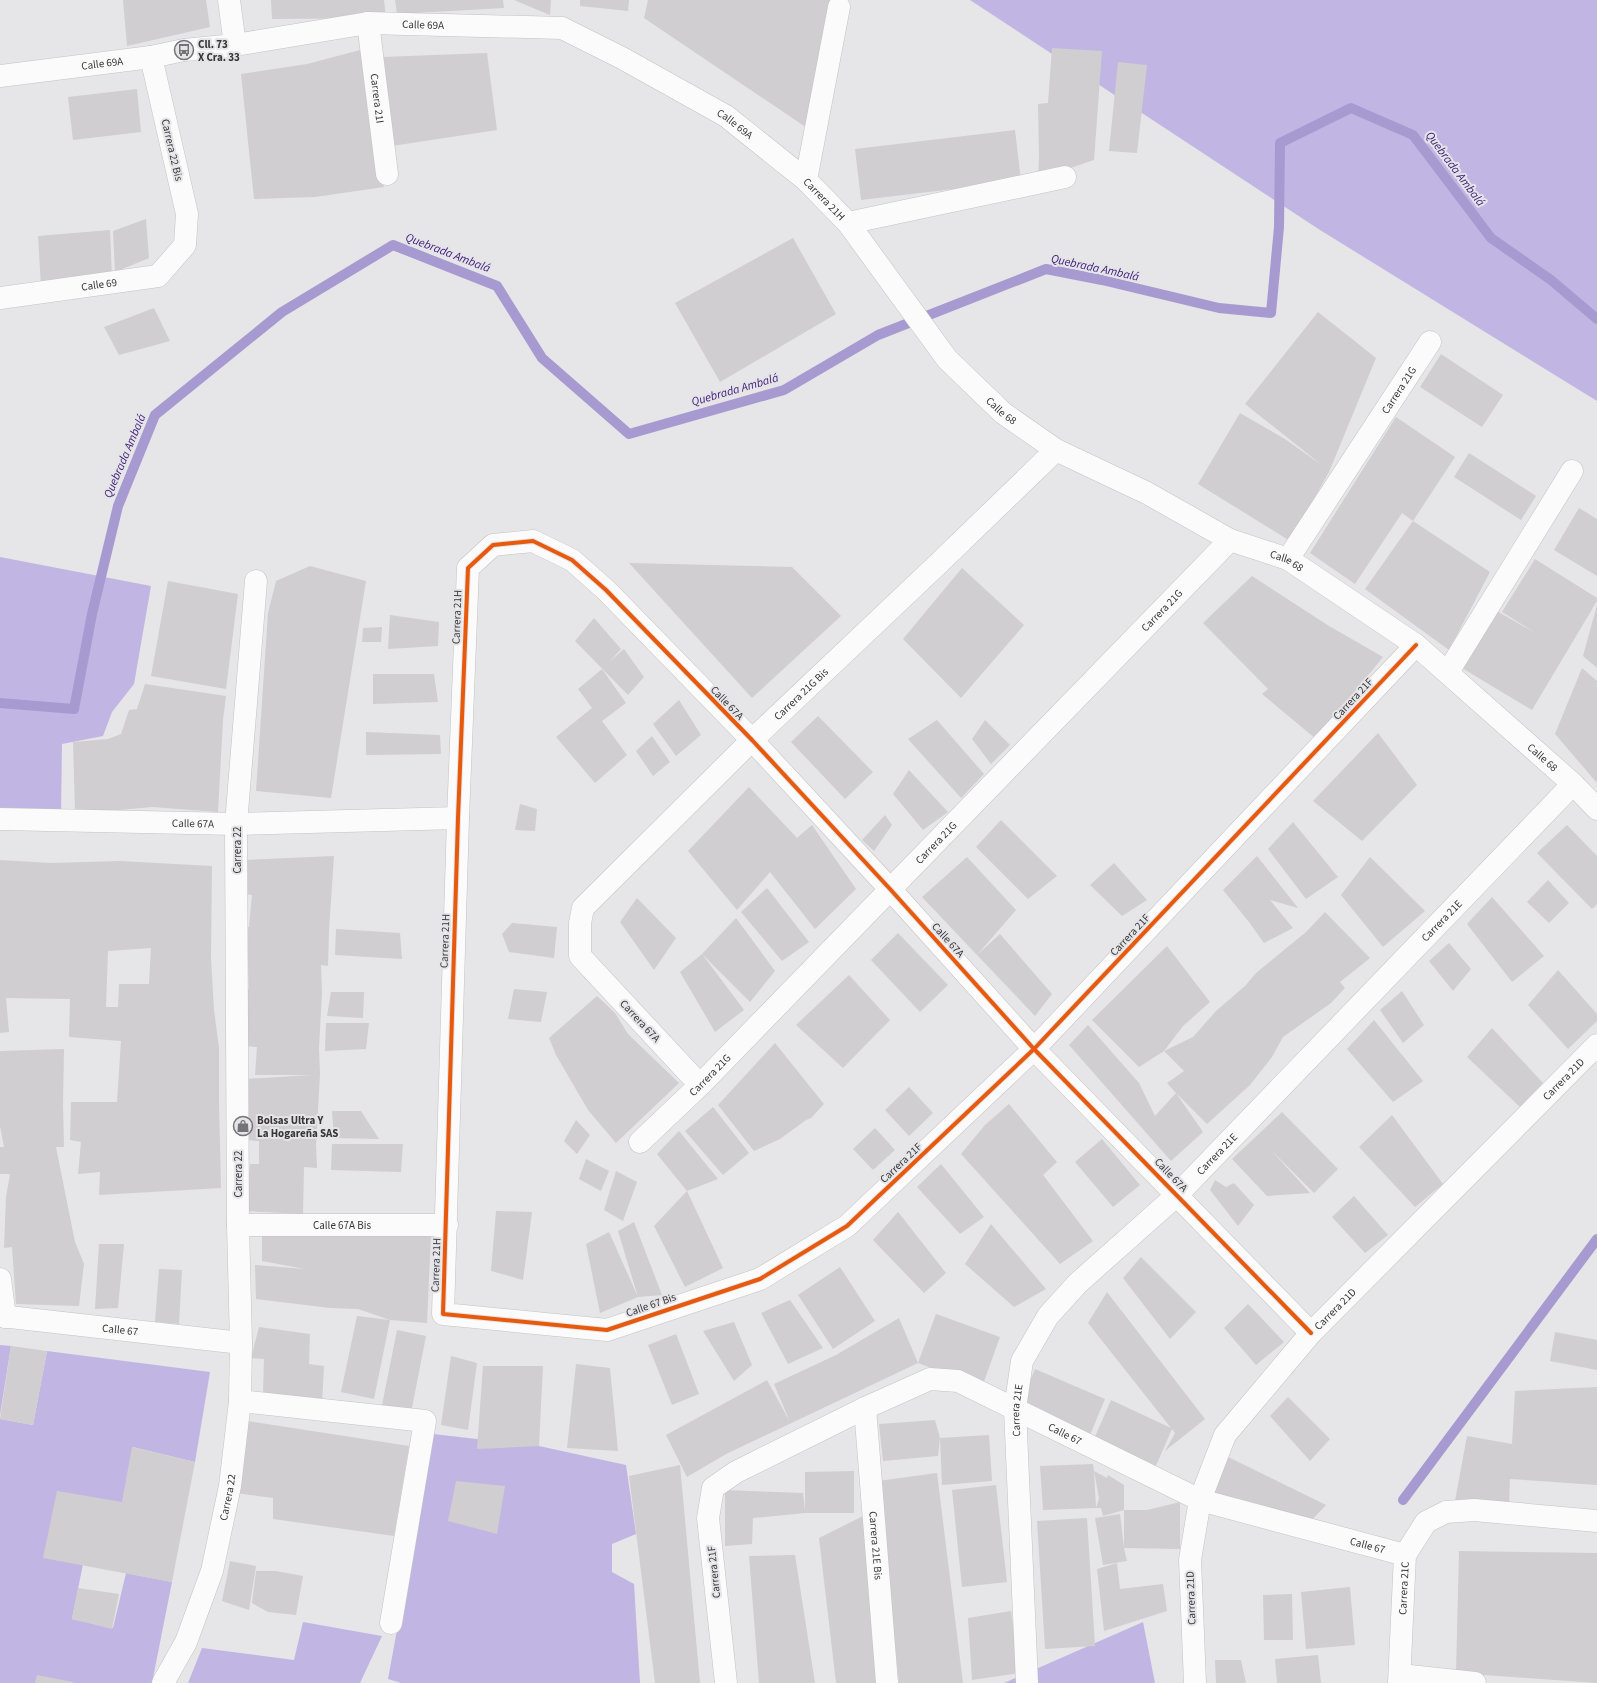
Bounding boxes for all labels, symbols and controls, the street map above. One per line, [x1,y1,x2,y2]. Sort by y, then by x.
street label: Calle 69A [402,16,444,32]
place label: Cll. 73 X Cra. 33 [198,37,240,65]
bus stop icon: Cll. 73 X Cra. 33 [173,39,195,61]
street label: Calle 69A [80,53,124,73]
street label: Carrera 21I [367,73,388,124]
street label: Calle 69A [714,105,756,142]
street label: Carrera 22 Bis [158,118,186,183]
water label: Quebrada Ambalá [1421,128,1489,210]
street label: Carrera 21H [800,174,849,224]
water label: Quebrada Ambalá [403,229,493,277]
water label: Quebrada Ambalá [1049,250,1141,286]
street label: Calle 69 [80,274,118,294]
street label: Carrera 21G [1378,363,1420,417]
water label: Quebrada Ambalá [690,369,781,411]
street label: Calle 68 [983,393,1020,428]
water label: Quebrada Ambalá [100,411,151,501]
street label: Calle 68 [1268,546,1307,575]
street label: Carrera 21G [1138,586,1186,635]
street label: Carrera 21H [449,590,465,644]
street label: Carrera 21G Bis [770,664,832,723]
street label: Carrera 21F [1330,674,1377,723]
street label: Calle 67A [707,683,747,723]
street label: Calle 68 [1524,740,1562,775]
street label: Calle 67A [172,815,214,831]
street label: Carrera 21G [912,818,960,867]
street label: Carrera 22 [230,826,245,874]
street label: Carrera 21E [1418,896,1465,945]
street label: Carrera 21F [1107,910,1154,959]
street label: Carrera 21H [437,914,453,968]
street label: Calle 67A [928,919,968,961]
street label: Carrera 67A [616,996,664,1046]
street label: Carrera 21G [686,1050,734,1099]
street label: Carrera 21D [1539,1054,1588,1103]
place label: Bolsas Ultra Y La Hogareña SAS [257,1113,338,1141]
shop icon: Bolsas Ultra Y La Hogareña SAS [232,1115,254,1137]
street label: Carrera 21E [1193,1129,1241,1178]
street label: Carrera 21F [877,1139,926,1186]
street label: Carrera 22 [231,1150,246,1198]
street label: Calle 67A [1151,1155,1191,1195]
street label: Calle 67A Bis [313,1218,371,1233]
street label: Carrera 21H [428,1238,444,1292]
street label: Carrera 21D [1311,1284,1359,1333]
street label: Calle 67 Bis [624,1289,678,1321]
street label: Calle 67 [101,1320,139,1339]
street label: Carrera 21E [1007,1383,1026,1437]
street label: Calle 67 [1046,1419,1085,1448]
street label: Carrera 22 [215,1473,239,1522]
street label: Carrera 21E Bis [866,1511,886,1581]
street label: Calle 67 [1348,1533,1387,1557]
street label: Carrera 21F [704,1545,724,1599]
street label: Carrera 21C [1395,1561,1412,1615]
street label: Carrera 21D [1183,1571,1199,1625]

